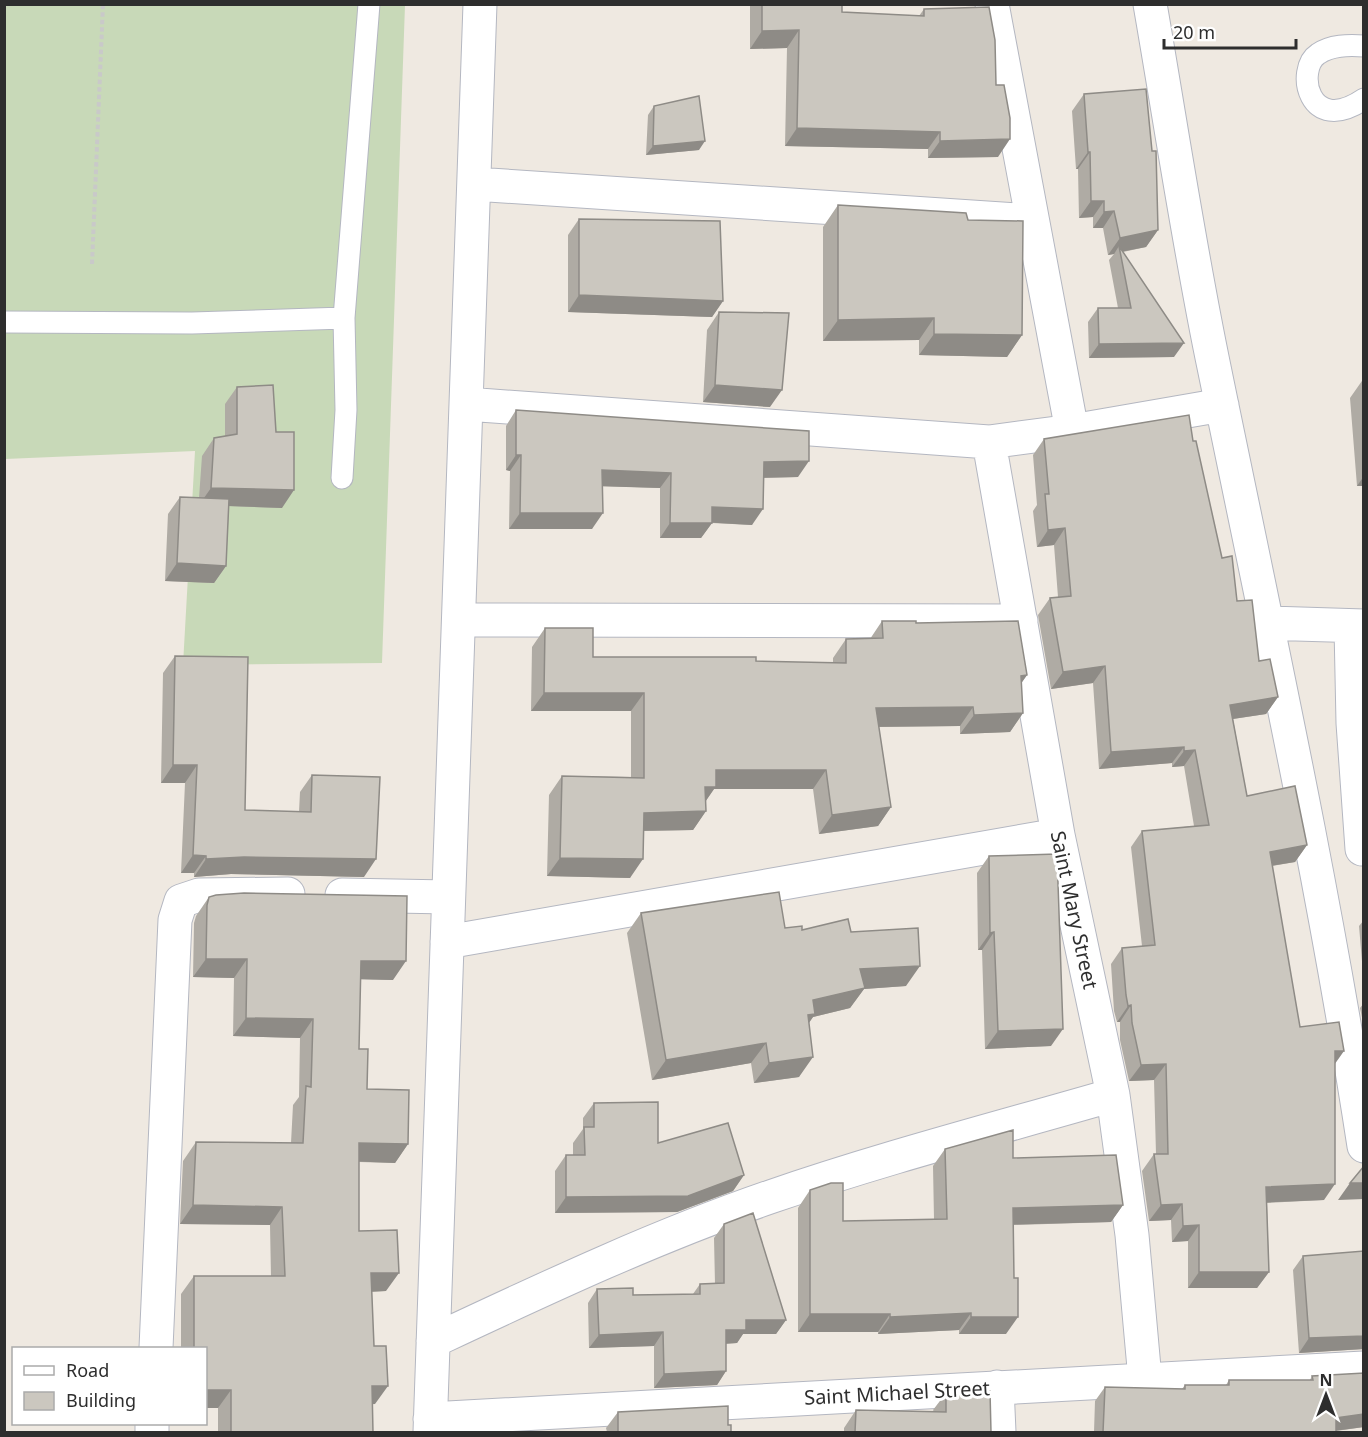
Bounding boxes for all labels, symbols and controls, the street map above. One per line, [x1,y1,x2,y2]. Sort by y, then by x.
scale bar [1164,12,1296,50]
text: 20 m [1173,20,1215,44]
street label: Saint Mary Street [1045,828,1104,991]
legend [12,1347,207,1425]
text: Road [66,1358,109,1382]
north arrow [1296,1365,1356,1425]
text: N [1319,1369,1333,1391]
street label: Saint Michael Street [803,1374,991,1411]
text: Building [66,1388,136,1412]

